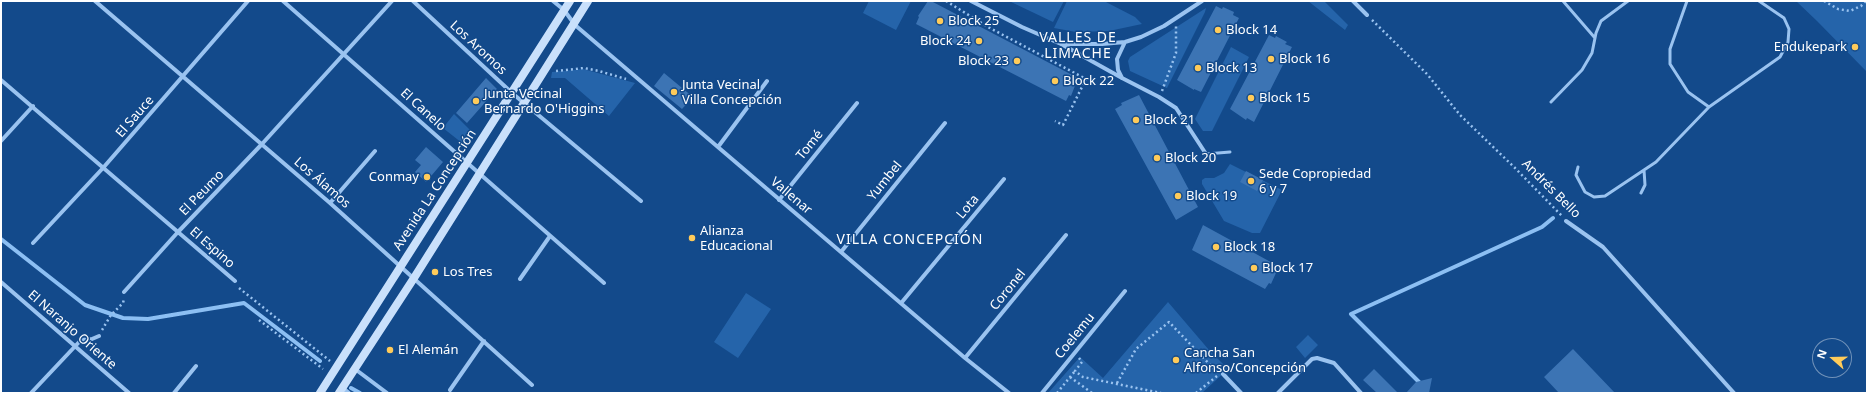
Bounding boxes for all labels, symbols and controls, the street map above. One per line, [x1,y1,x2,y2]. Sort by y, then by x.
place label: Block 25 [948,13,999,29]
marker: Block 25 [935,16,945,26]
street label: Los Aromos [446,18,510,78]
place label: Block 14 [1226,22,1277,38]
marker: Block 14 [1213,25,1223,35]
district label: VALLES DE LIMACHE [1039,30,1117,62]
place label: Block 24 [920,33,971,49]
marker: Block 24 [974,36,984,46]
place label: Endukepark [1774,39,1847,55]
marker: Endukepark [1850,42,1860,52]
place label: Block 16 [1279,51,1330,67]
place label: Block 23 [958,53,1009,69]
marker: Block 16 [1266,54,1276,64]
marker: Block 23 [1012,56,1022,66]
place label: Block 13 [1206,60,1257,76]
marker: Block 13 [1193,63,1203,73]
place label: Block 22 [1063,73,1114,89]
marker: Block 22 [1050,76,1060,86]
place label: Junta Vecinal Villa Concepción [682,77,782,108]
street label: El Canelo [397,85,449,135]
place label: Junta Vecinal Bernardo O'Higgins [484,86,604,117]
marker: Junta Vecinal Villa Concepción [669,87,679,97]
place label: Block 15 [1259,90,1310,106]
street label: El Sauce [113,93,157,141]
marker: Block 15 [1246,93,1256,103]
marker: Junta Vecinal Bernardo O'Higgins [471,96,481,106]
place label: Block 21 [1144,112,1195,128]
marker: Block 21 [1131,115,1141,125]
street label: Avenida La Concepción [390,127,480,253]
street label: Tomé [793,127,827,163]
place label: Block 20 [1165,150,1216,166]
marker: Block 20 [1152,153,1162,163]
street label: Los Álamos [291,154,353,212]
street label: Andrés Bello [1518,156,1584,222]
street label: Yumbel [865,158,905,204]
place label: Sede Copropiedad 6 y 7 [1259,166,1371,197]
street label: El Peumo [177,167,227,219]
place label: Conmay [369,169,419,185]
marker: Conmay [422,172,432,182]
street label: Vallenar [767,174,815,218]
marker: Sede Copropiedad 6 y 7 [1246,176,1256,186]
place label: Block 19 [1186,188,1237,204]
marker: Block 19 [1173,191,1183,201]
street label: Lota [953,192,983,222]
place label: Alianza Educacional [700,223,773,254]
street label: El Espino [186,224,238,272]
district label: VILLA CONCEPCIÓN [837,232,983,248]
marker: Alianza Educacional [687,233,697,243]
place label: Block 18 [1224,239,1275,255]
marker: Block 18 [1211,242,1221,252]
place label: Block 17 [1262,260,1313,276]
marker: Block 17 [1249,263,1259,273]
place label: Los Tres [443,264,493,280]
marker: Los Tres [430,267,440,277]
street label: Coronel [987,267,1029,313]
street label: El Naranjo Oriente [24,287,120,373]
street label: Coelemu [1052,310,1098,362]
north arrow [1812,338,1852,378]
place label: El Alemán [398,342,458,358]
marker: El Alemán [385,345,395,355]
place label: Cancha San Alfonso/Concepción [1184,345,1306,376]
text: N [1813,347,1830,361]
marker: Cancha San Alfonso/Concepción [1171,355,1181,365]

